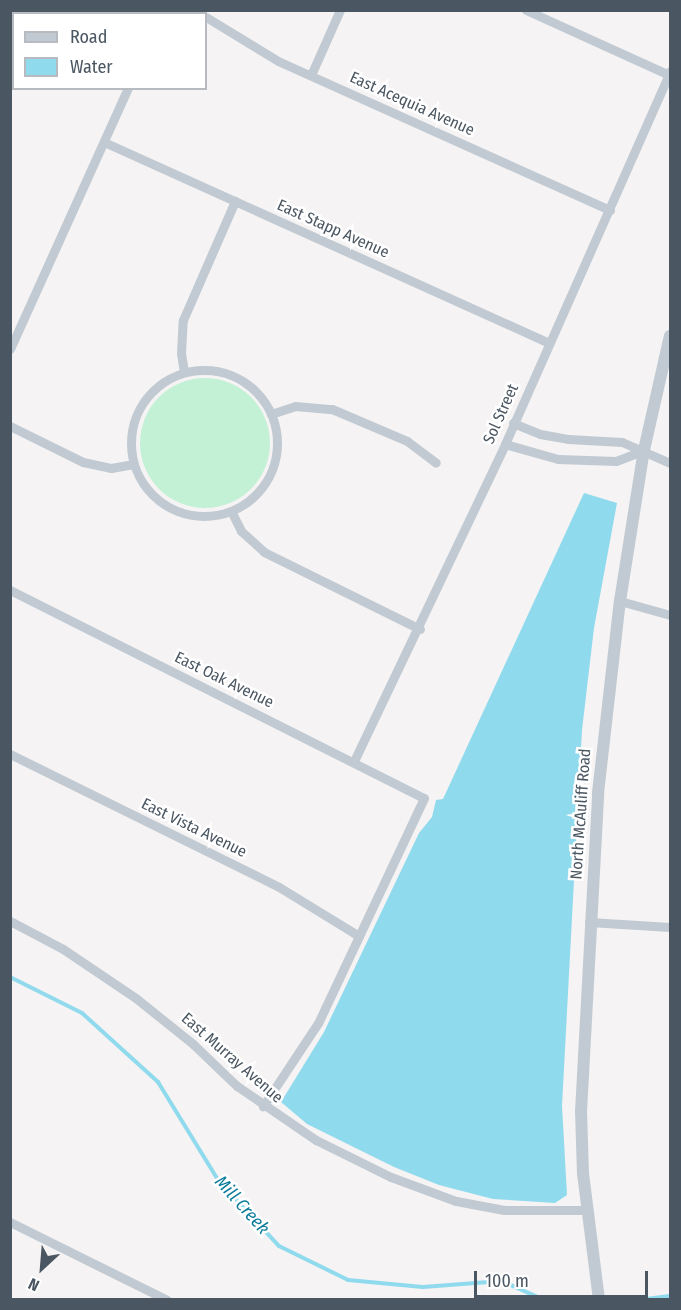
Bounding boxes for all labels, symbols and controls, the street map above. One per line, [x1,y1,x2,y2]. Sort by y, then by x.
legend [12,12,207,90]
text: Road [70,26,107,48]
text: Water [70,56,113,78]
street label: East Acequia Avenue [347,68,477,140]
street label: East Stapp Avenue [274,196,392,262]
street label: Sol Street [479,381,523,447]
street label: East Oak Avenue [171,648,277,712]
street label: North McAuliff Road [567,748,595,880]
street label: East Vista Avenue [138,794,250,862]
street label: East Murray Avenue [177,1009,287,1107]
water label: Mill Creek [210,1171,274,1239]
north arrow [12,1238,72,1298]
scale bar [477,1259,651,1297]
text: 100 m [485,1270,529,1292]
text: N [25,1274,42,1295]

